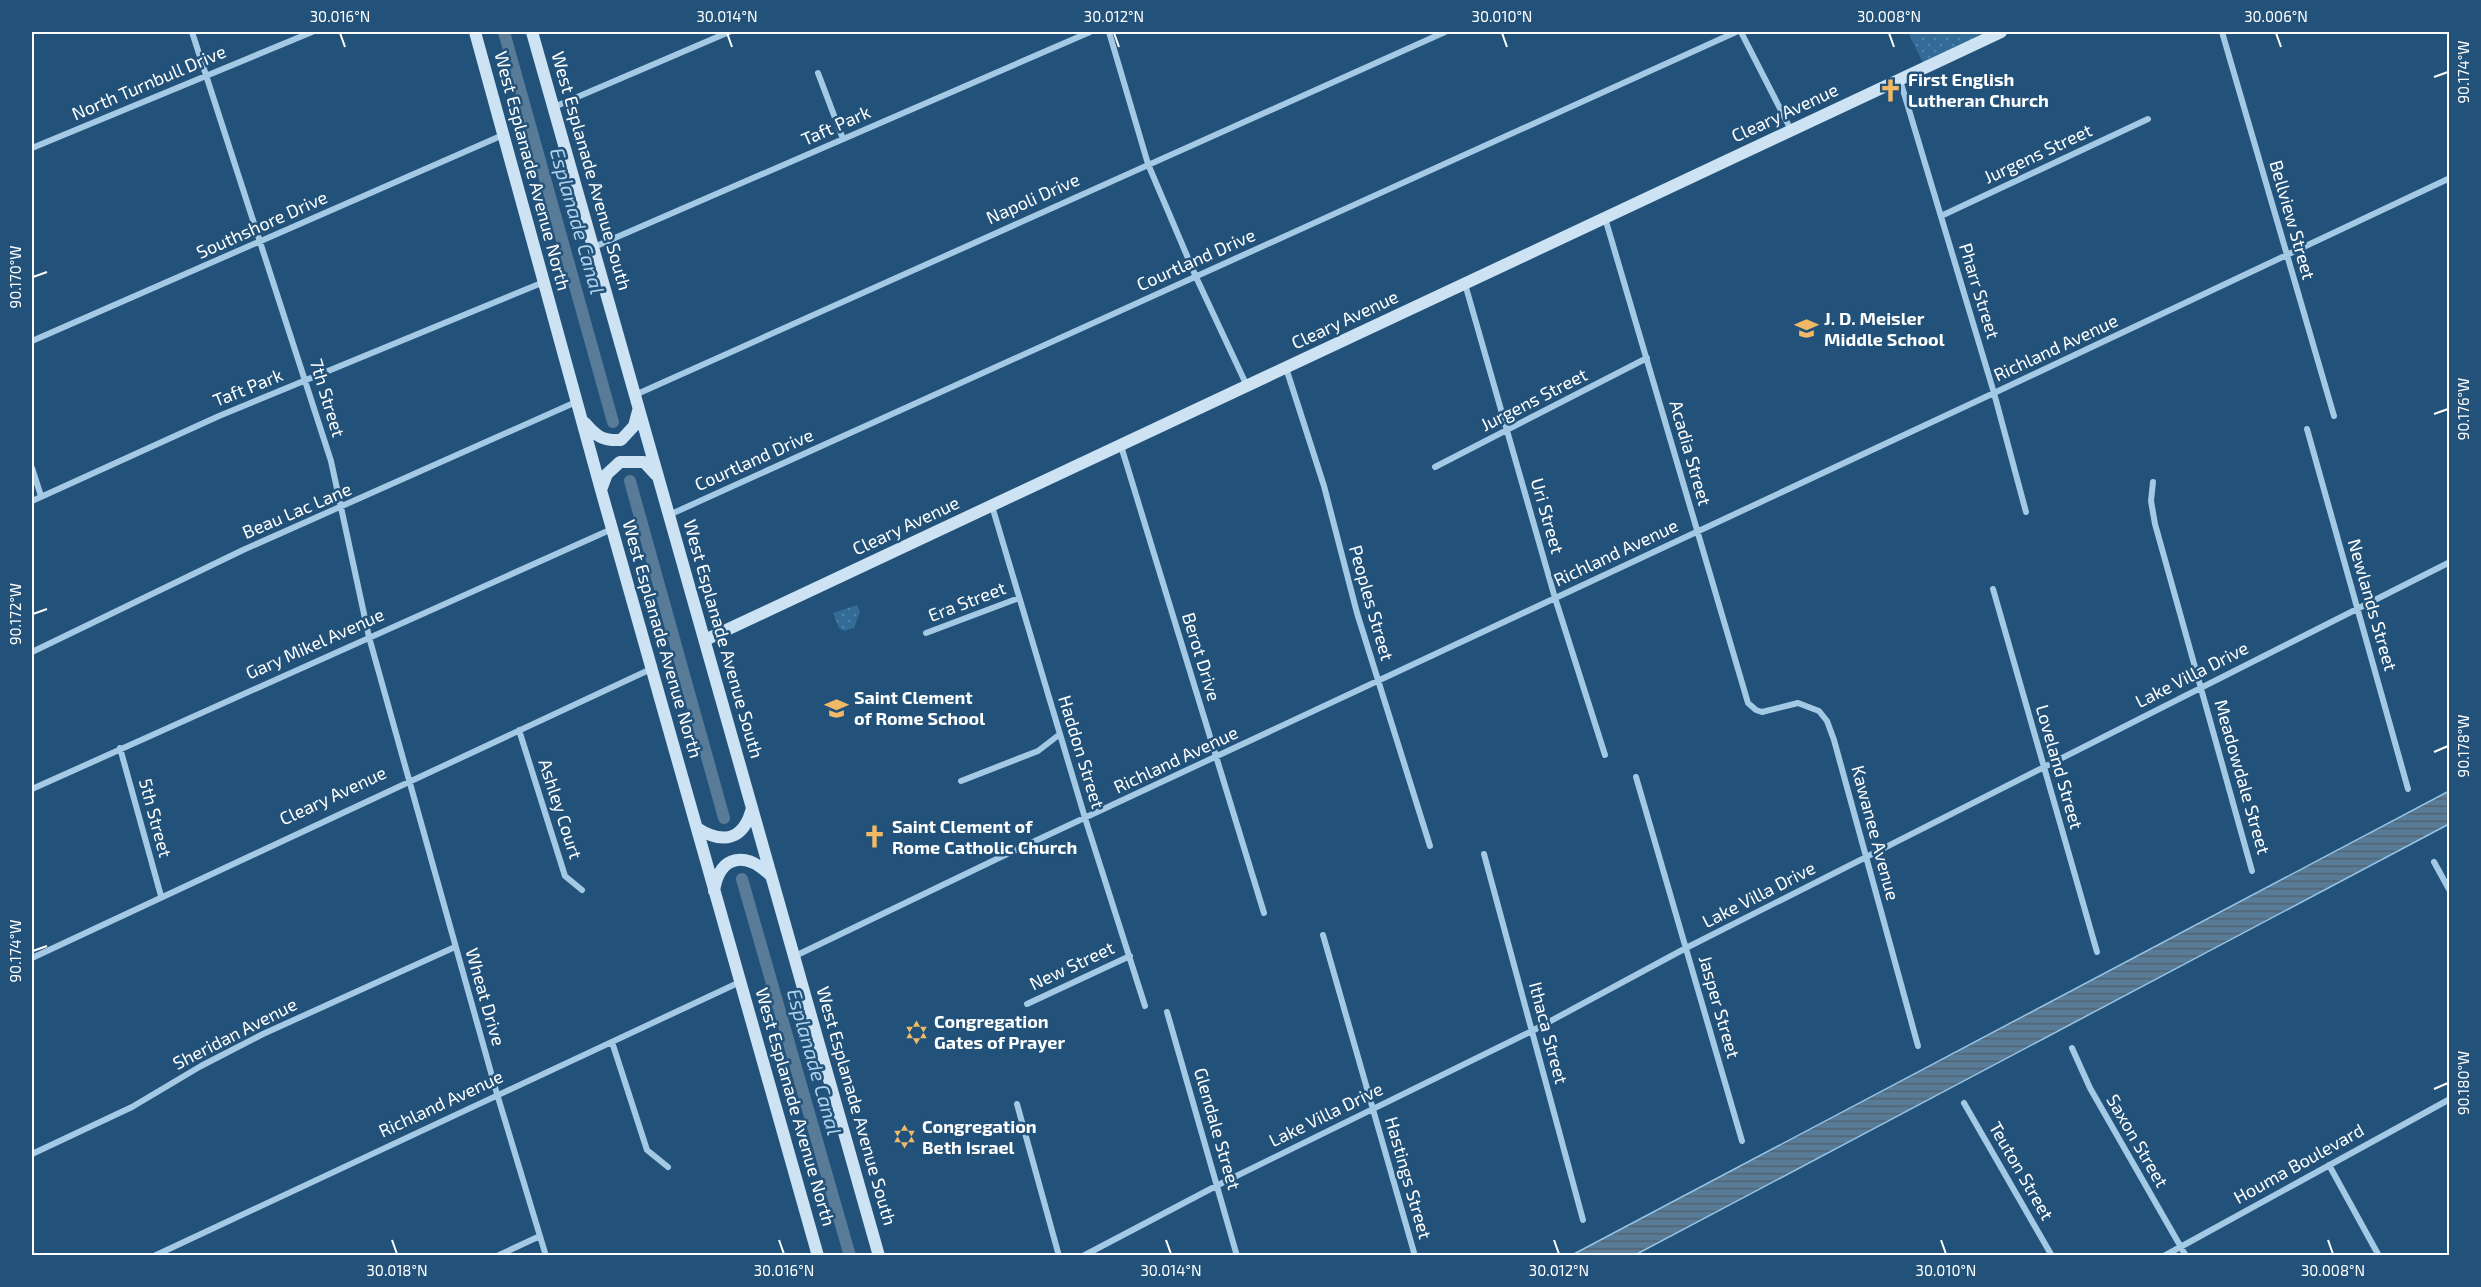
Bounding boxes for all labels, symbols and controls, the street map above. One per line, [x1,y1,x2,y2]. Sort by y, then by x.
text: 30.016°N [310,7,370,25]
text: 30.014°N [696,7,758,25]
text: 30.012°N [1084,7,1144,25]
text: 30.010°N [1472,7,1532,25]
text: 30.008°N [1857,7,1921,25]
text: 30.006°N [2244,7,2308,25]
street label: North Turnbull Drive [68,40,229,125]
text: 90.174°W [2454,41,2472,103]
street label: West Esplanade Avenue North [490,49,576,293]
street label: West Esplanade Avenue South [547,49,637,293]
place label: First English Lutheran Church [1908,68,2049,111]
church icon: First English Lutheran Church [1877,77,1903,103]
street label: Cleary Avenue [1728,78,1842,146]
street label: Taft Park [798,100,873,150]
street label: Jurgens Street [1980,118,2095,188]
water label: Esplanade Canal [546,145,610,297]
street label: Bellview Street [2265,157,2321,282]
street label: Napoli Drive [983,168,1083,228]
street label: Southshore Drive [193,185,331,263]
street label: Courtland Drive [1133,223,1258,295]
street label: Pharr Street [1955,240,2005,341]
text: 90.170°W [6,246,24,308]
street label: Cleary Avenue [1288,285,1402,353]
place label: J. D. Meisler Middle School [1824,307,1945,350]
street label: Richland Avenue [1990,309,2121,386]
school or university icon: J. D. Meisler Middle School [1793,316,1819,342]
street label: 7th Street [306,356,350,440]
street label: Taft Park [210,363,286,411]
street label: Jurgens Street [1477,363,1591,435]
text: 90.176°W [2454,378,2472,440]
street label: Acadia Street [1665,398,1717,508]
street label: Courtland Drive [691,423,816,495]
street label: Uri Street [1527,475,1569,556]
street label: Beau Lac Lane [239,477,354,543]
street label: Cleary Avenue [849,491,963,559]
street label: Richland Avenue [1550,514,1681,591]
street label: West Esplanade Avenue North [618,517,708,760]
street label: West Esplanade Avenue South [679,517,769,761]
street label: Newlands Street [2344,536,2402,673]
street label: Peoples Street [1345,542,1399,663]
street label: Era Street [925,576,1009,626]
text: 90.172°W [6,583,24,645]
street label: Gary Mikel Avenue [242,603,387,683]
street label: Berot Drive [1178,610,1226,704]
street label: Lake Villa Drive [2131,636,2252,712]
place label: Saint Clement of Rome School [854,686,985,729]
street label: Haddon Street [1054,692,1110,811]
school or university icon: Saint Clement of Rome School [823,695,849,721]
street label: Meadowdale Street [2210,697,2276,857]
street label: Loveland Street [2032,702,2088,832]
text: 90.178°W [2454,715,2472,777]
street label: Richland Avenue [1110,721,1241,798]
street label: Ashley Court [534,756,587,862]
street label: Cleary Avenue [276,761,390,829]
street label: Kawanee Avenue [1847,763,1905,903]
street label: 5th Street [135,776,177,860]
place label: Saint Clement of Rome Catholic Church [892,815,1077,858]
church icon: Saint Clement of Rome Catholic Church [861,824,887,850]
street label: Lake Villa Drive [1698,856,1819,932]
text: 90.174°W [6,920,24,982]
street label: New Street [1026,936,1118,994]
street label: Wheat Drive [462,945,510,1048]
street label: Jasper Street [1695,953,1745,1061]
street label: Ithaca Street [1525,979,1573,1086]
street label: West Esplanade Avenue South [812,984,902,1228]
street label: West Esplanade Avenue North [751,985,841,1228]
water label: Esplanade Canal [783,986,847,1138]
street label: Sheridan Avenue [169,992,300,1074]
place label: Congregation Gates of Prayer [934,1010,1065,1053]
synagogue icon: Congregation Gates of Prayer [903,1019,929,1045]
text: 90.180°W [2454,1051,2472,1115]
street label: Richland Avenue [375,1065,506,1142]
street label: Glendale Street [1190,1065,1246,1192]
street label: Lake Villa Drive [1265,1077,1386,1151]
street label: Saxon Street [2102,1090,2173,1191]
street label: Hastings Street [1381,1114,1437,1241]
place label: Congregation Beth Israel [922,1115,1037,1158]
street label: Teuton Street [1985,1117,2059,1224]
street label: Houma Boulevard [2230,1118,2367,1208]
synagogue icon: Congregation Beth Israel [891,1124,917,1150]
text: 30.018°N [367,1261,427,1279]
text: 30.016°N [754,1261,814,1279]
text: 30.014°N [1140,1261,1202,1279]
text: 30.012°N [1529,1261,1589,1279]
text: 30.010°N [1916,1261,1976,1279]
text: 30.008°N [2301,1261,2365,1279]

